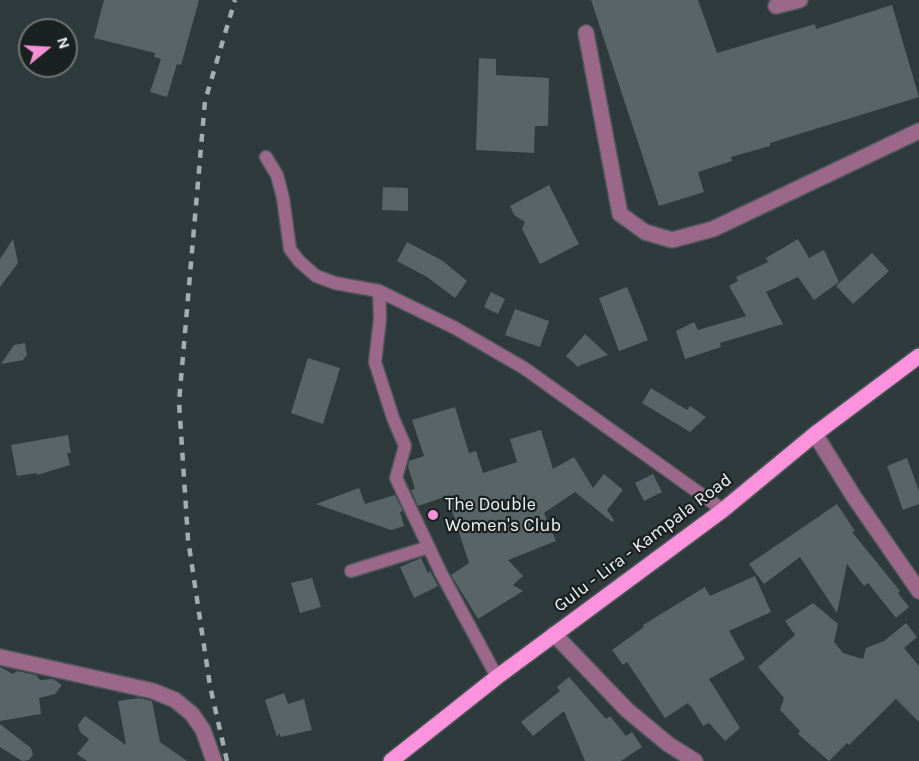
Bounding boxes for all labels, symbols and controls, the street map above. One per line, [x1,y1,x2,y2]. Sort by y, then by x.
north arrow [18,18,78,78]
text: N [53,34,74,51]
street label: Gulu - Lira - Kampala Road [550,469,736,617]
place label: The Double Women's Club [445,494,561,536]
marker: The Double Women's Club [426,508,440,522]

